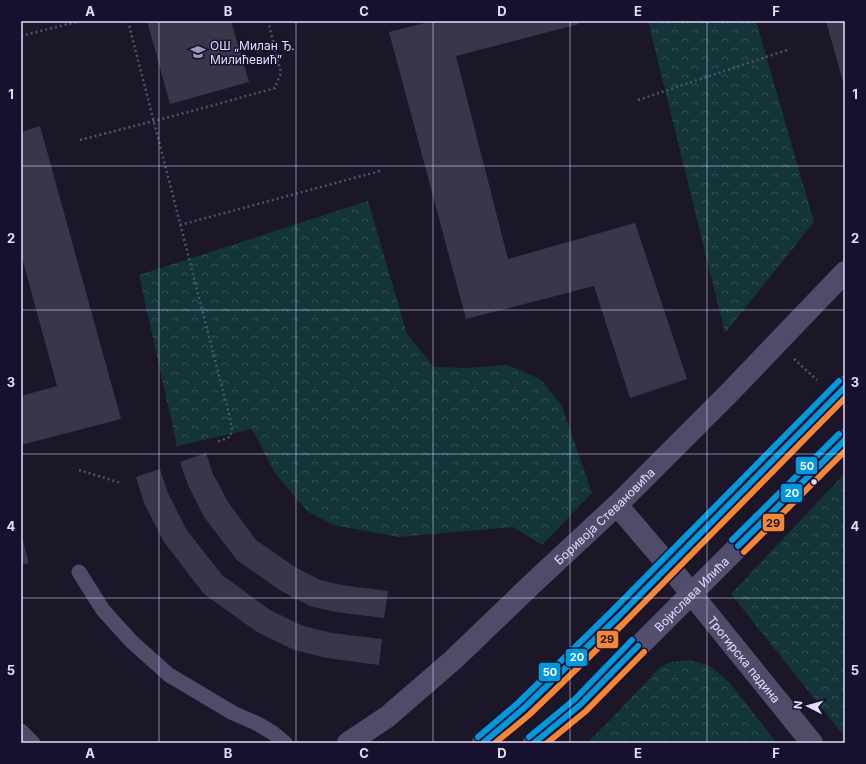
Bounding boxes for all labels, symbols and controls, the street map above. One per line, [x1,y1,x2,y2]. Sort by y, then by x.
text: A [85,3,95,19]
text: B [224,3,233,19]
text: C [359,3,369,19]
text: D [497,3,507,19]
text: E [634,3,642,19]
text: F [772,3,780,19]
place label: ОШ „Милан Ђ. Милићевић” [210,38,295,67]
school or university icon: ОШ „Милан Ђ. Милићевић” [189,43,207,61]
text: 1 [8,86,14,102]
text: 1 [852,86,858,102]
text: 2 [7,230,15,246]
text: 2 [851,230,859,246]
text: 3 [7,374,15,390]
text: 3 [851,374,859,390]
line badge: 50 [795,456,818,475]
text: 50 [800,459,814,473]
street label: Боривоја Стевановића [551,464,658,567]
unlabelled marker [809,477,819,487]
line badge: 20 [780,483,803,503]
text: 20 [785,486,799,500]
line badge: 29 [762,513,785,532]
text: 29 [766,516,780,530]
text: 4 [7,518,16,534]
text: 4 [851,518,860,534]
street label: Војислава Илића [651,553,732,634]
street label: Трогирска падина [705,613,784,706]
line badge: 29 [596,630,619,649]
text: 29 [600,632,614,646]
line badge: 20 [565,648,588,667]
text: 20 [570,650,584,664]
text: 5 [7,662,15,678]
line badge: 50 [538,662,561,682]
text: 5 [851,662,859,678]
text: 50 [543,665,557,679]
north arrow [788,686,828,726]
text: N [791,700,805,710]
text: A [85,745,95,761]
text: B [224,745,233,761]
text: C [359,745,369,761]
text: D [497,745,507,761]
text: E [634,745,642,761]
text: F [772,745,780,761]

